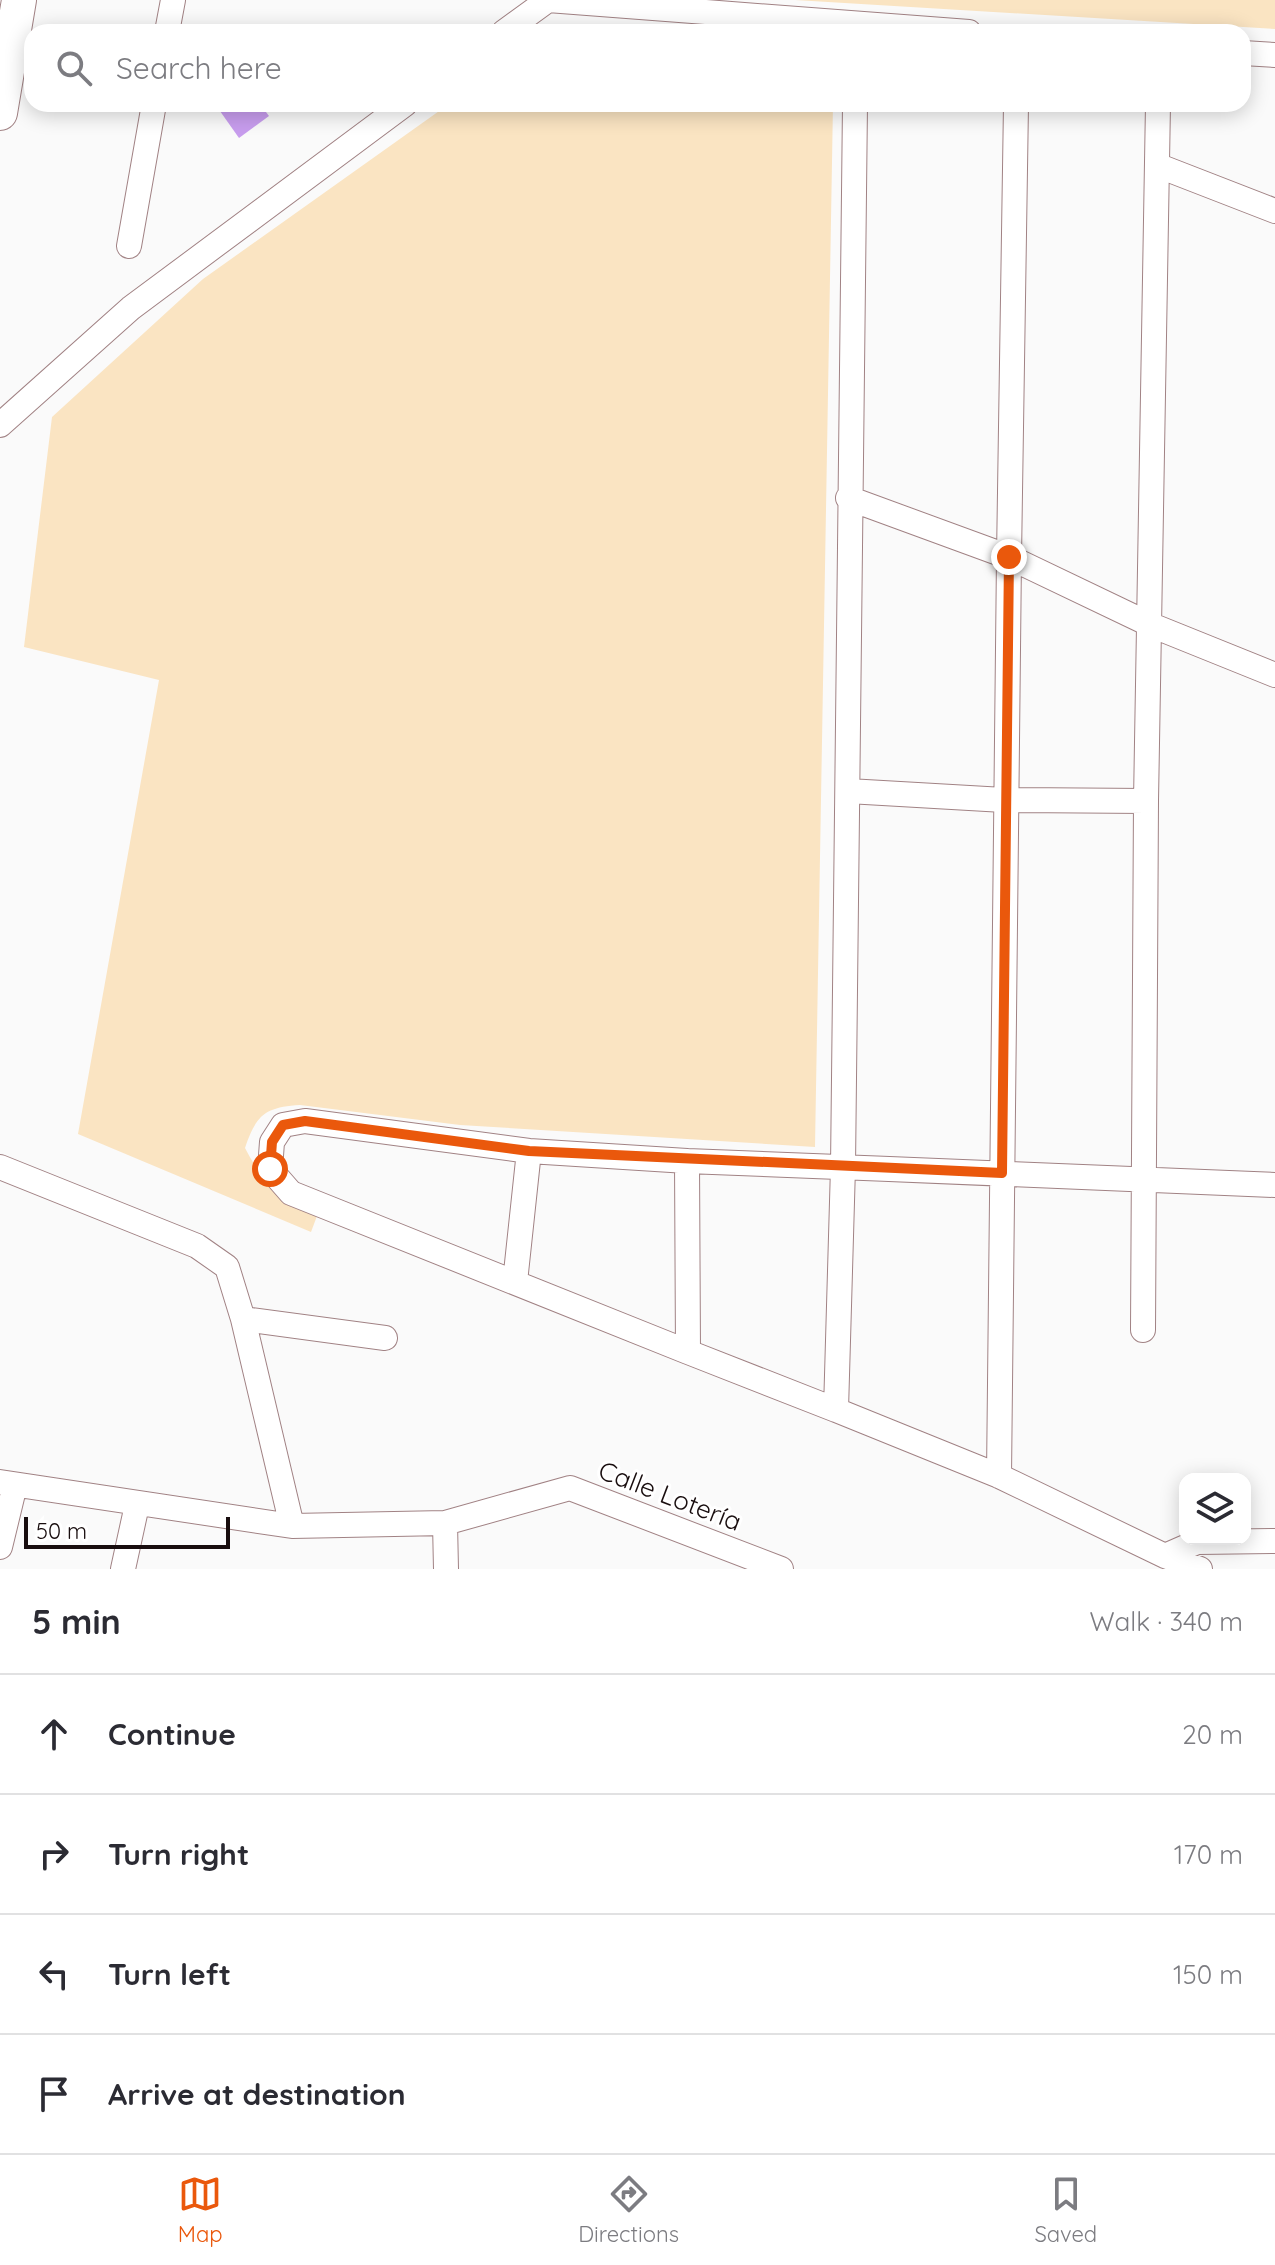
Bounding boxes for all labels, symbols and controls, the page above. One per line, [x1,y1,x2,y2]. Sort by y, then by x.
search box [24,24,1251,112]
icon: search [52,46,96,90]
text: Search here [116,49,282,87]
route end [991,539,1027,575]
route start [252,1151,288,1187]
street label: Calle Lotería [594,1453,746,1538]
map controls [1179,1473,1251,1545]
button: layers [1179,1473,1251,1545]
scale bar [24,1513,230,1549]
text: 50 m [36,1517,87,1545]
text: 5 min [32,1600,121,1643]
text: Walk · 340 m [1090,1605,1243,1638]
icon: ahead [32,1712,76,1756]
text: Continue [108,1715,236,1753]
text: 20 m [1182,1718,1243,1751]
icon: right [32,1832,76,1876]
text: Turn right [108,1835,249,1873]
text: 170 m [1174,1838,1243,1871]
icon: left [32,1952,76,1996]
text: Turn left [108,1955,231,1993]
text: 150 m [1173,1958,1243,1991]
icon: arrive [32,2072,76,2116]
text: Arrive at destination [108,2075,406,2113]
tab: Map [178,2172,223,2248]
tab: Directions [578,2172,679,2248]
tab: Saved [1034,2172,1097,2248]

